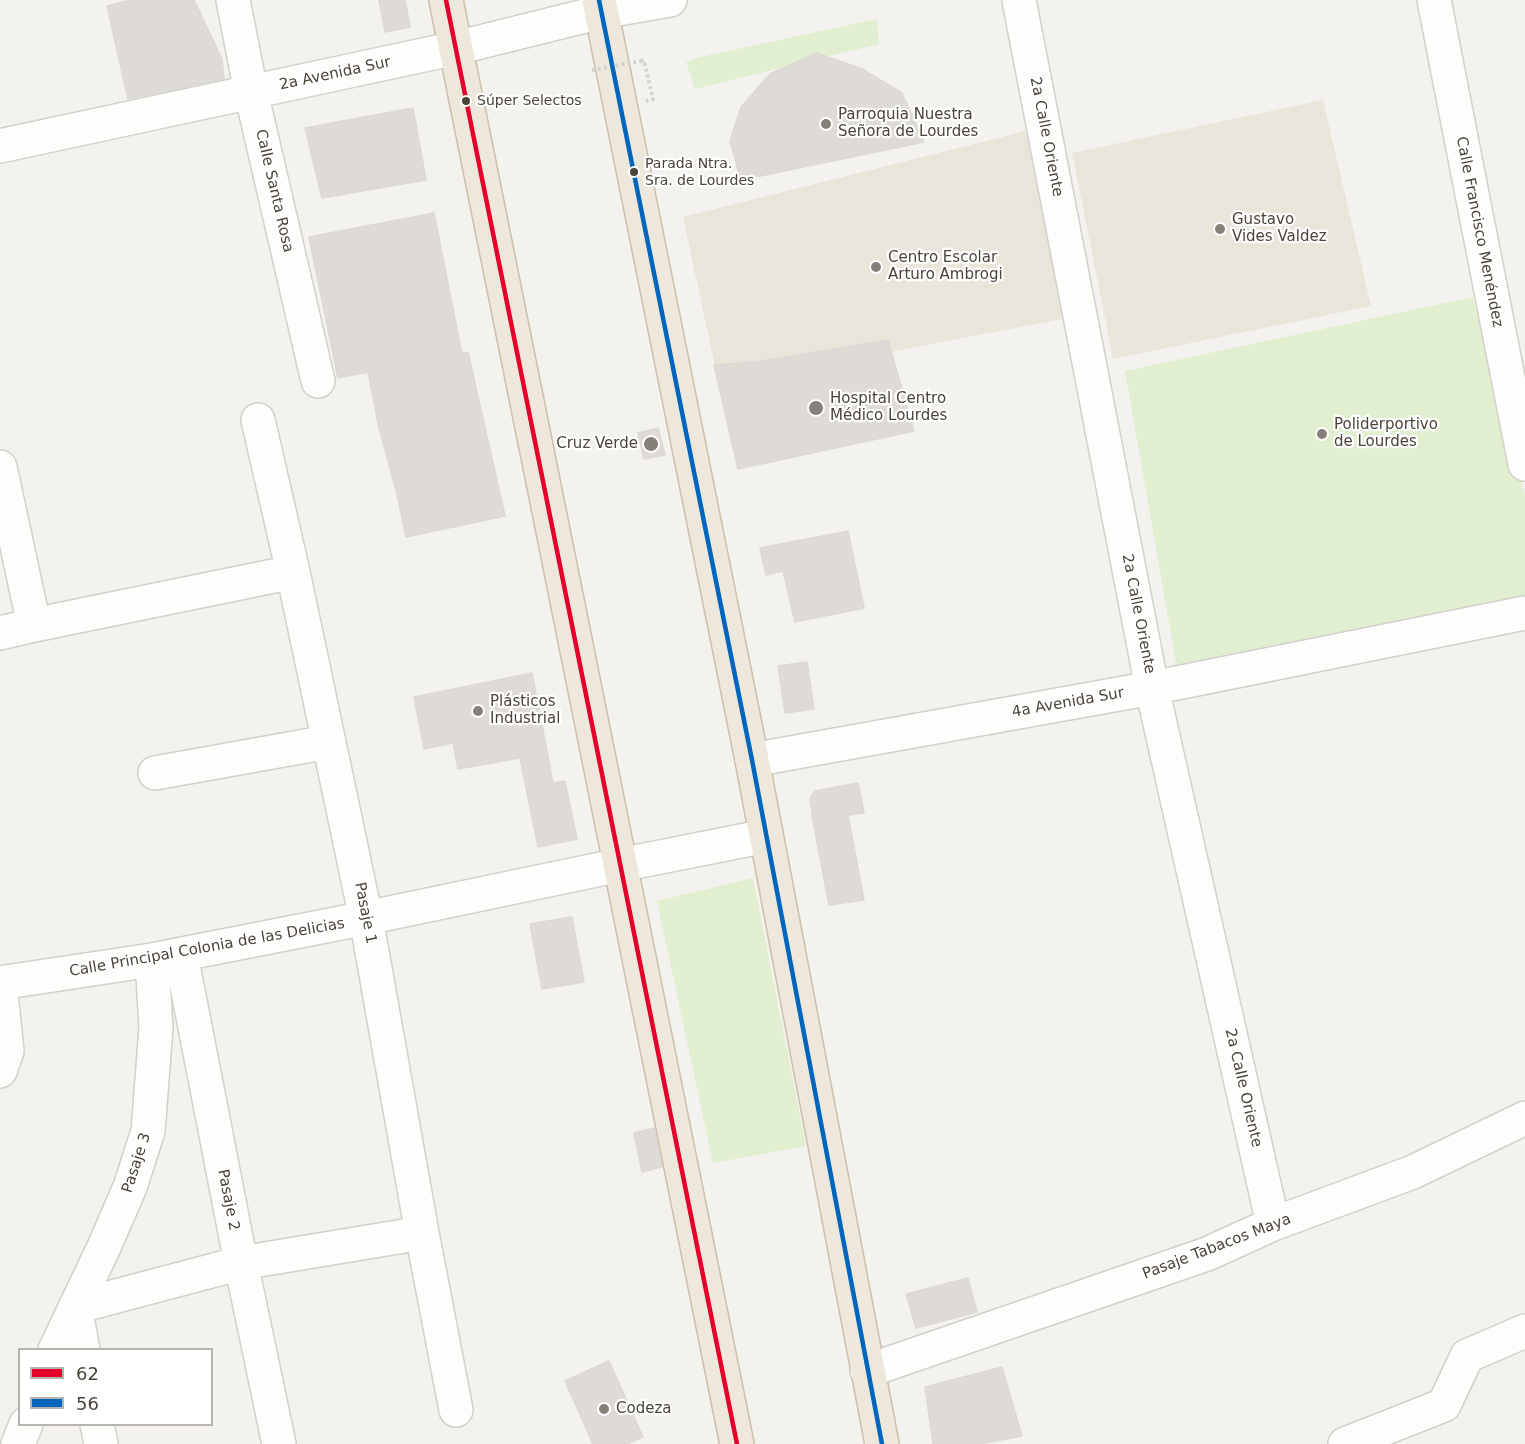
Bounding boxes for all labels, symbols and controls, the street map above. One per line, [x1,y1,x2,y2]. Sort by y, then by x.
street label: 2a Avenida Sur [278,53,392,95]
street label: 2a Calle Oriente [1026,76,1066,198]
place label: Súper Selectos [477,93,582,109]
marker: Súper Selectos [460,95,472,107]
place label: Parroquia Nuestra Señora de Lourdes [838,106,978,141]
marker: Parroquia Nuestra Señora de Lourdes [819,117,833,131]
street label: Calle Santa Rosa [251,128,297,254]
street label: Calle Francisco Menéndez [1452,135,1506,329]
place label: Parada Ntra. Sra. de Lourdes [645,156,754,188]
marker: Parada Ntra. Sra. de Lourdes [628,166,640,178]
place label: Gustavo Vides Valdez [1232,211,1327,246]
marker: Gustavo Vides Valdez [1213,222,1227,236]
place label: Centro Escolar Arturo Ambrogi [888,249,1003,284]
marker: Centro Escolar Arturo Ambrogi [869,260,883,274]
place label: Hospital Centro Médico Lourdes [830,390,947,425]
marker: Hospital Centro Médico Lourdes [807,399,825,417]
place label: Poliderportivo de Lourdes [1334,416,1438,451]
marker: Poliderportivo de Lourdes [1315,427,1329,441]
place label: Cruz Verde [556,435,638,453]
marker: Cruz Verde [642,435,660,453]
street label: 2a Calle Oriente [1118,553,1158,675]
street label: 4a Avenida Sur [1011,684,1125,722]
place label: Plásticos Industrial [490,693,560,728]
marker: Plásticos Industrial [471,704,485,718]
street label: Pasaje 1 [350,881,380,945]
street label: Calle Principal Colonia de las Delicias [68,915,346,981]
street label: 2a Calle Oriente [1221,1027,1265,1149]
street label: Pasaje 3 [119,1131,155,1195]
street label: Pasaje 2 [213,1168,243,1232]
street label: Pasaje Tabacos Maya [1140,1210,1294,1284]
legend [18,1348,213,1426]
text: 62 [76,1363,99,1384]
text: 56 [76,1393,99,1414]
place label: Codeza [616,1400,671,1418]
marker: Codeza [597,1402,611,1416]

